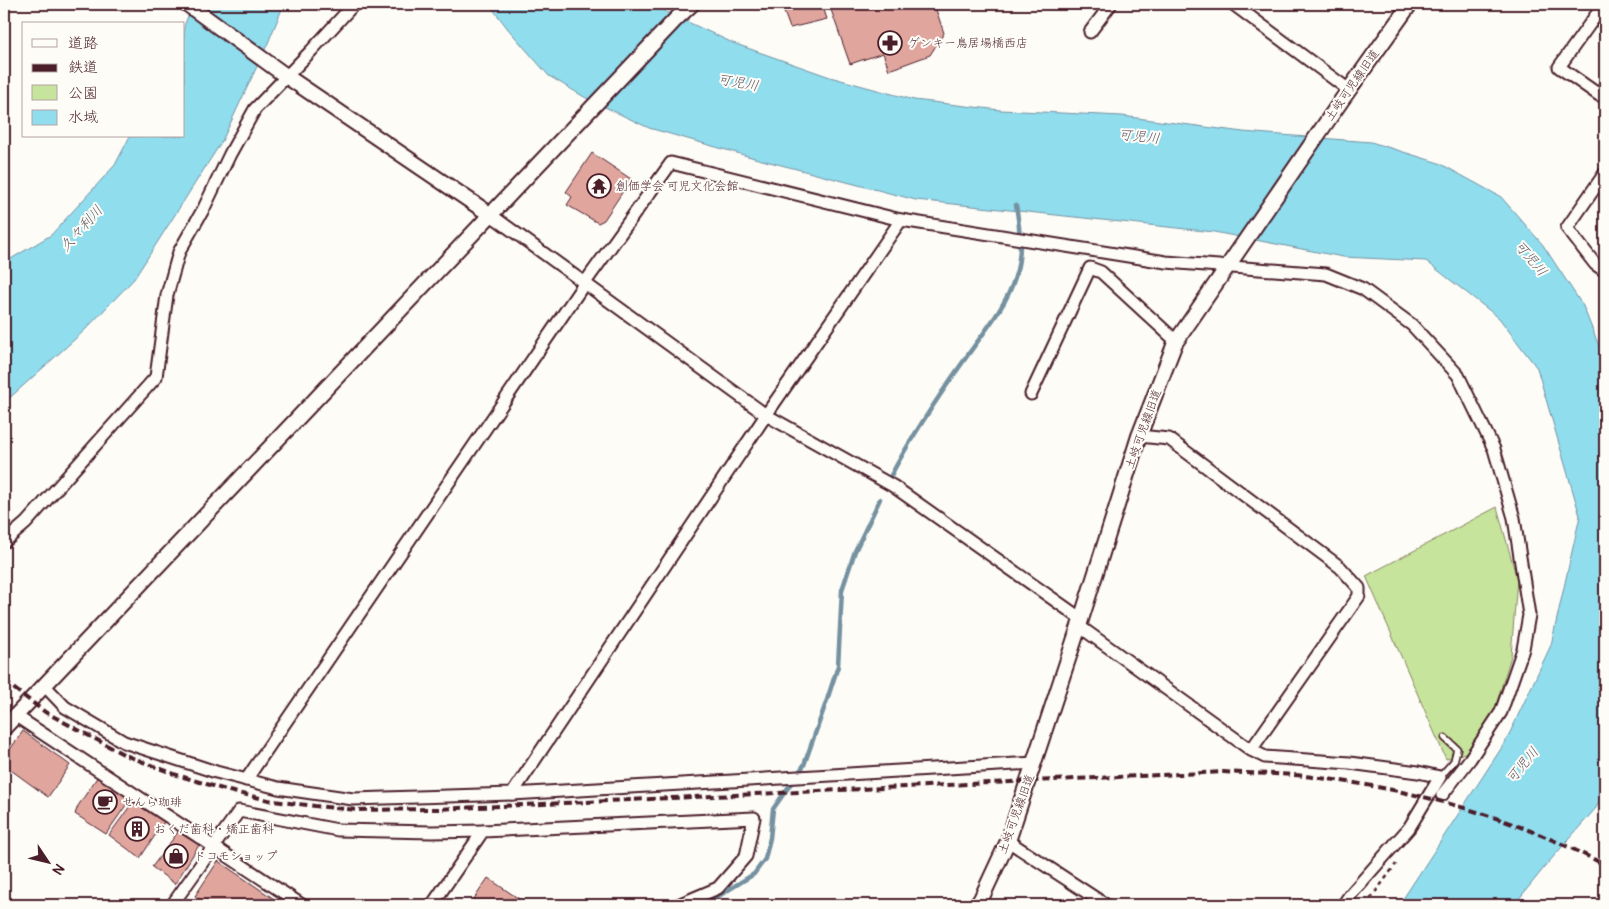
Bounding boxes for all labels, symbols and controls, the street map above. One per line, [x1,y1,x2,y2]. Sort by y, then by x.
legend [22,22,185,138]
pharmacy icon: ゲンキー鳥居場橋西店 [877,30,903,56]
text: 道路 [68,34,98,53]
place label: ゲンキー鳥居場橋西店 [908,36,1028,51]
street label: 土岐可児線旧道 [1322,47,1383,124]
text: 鉄道 [68,58,98,77]
water label: 可児川 [716,70,760,95]
text: 公園 [68,84,98,103]
text: 水域 [68,108,98,127]
water label: 可児川 [1117,126,1161,147]
temple icon: 創価学会 可児文化会館 [586,173,612,199]
place label: 創価学会 可児文化会館 [616,179,739,194]
water label: 久々利川 [56,202,106,255]
water label: 可児川 [1511,237,1551,280]
street label: 土岐可児線旧道 [1122,387,1165,471]
water label: 可児川 [1502,744,1542,787]
street label: 土岐可児線旧道 [995,772,1038,856]
cafe icon: せんら珈琲 [92,789,118,815]
place label: せんら珈琲 [122,795,182,810]
building icon: おくだ歯科・矯正歯科 [124,816,150,842]
place label: おくだ歯科・矯正歯科 [154,822,274,837]
north arrow [22,836,72,886]
shop icon: ドコモショップ [163,843,189,869]
place label: ドコモショップ [194,849,278,864]
text: N [49,860,68,878]

